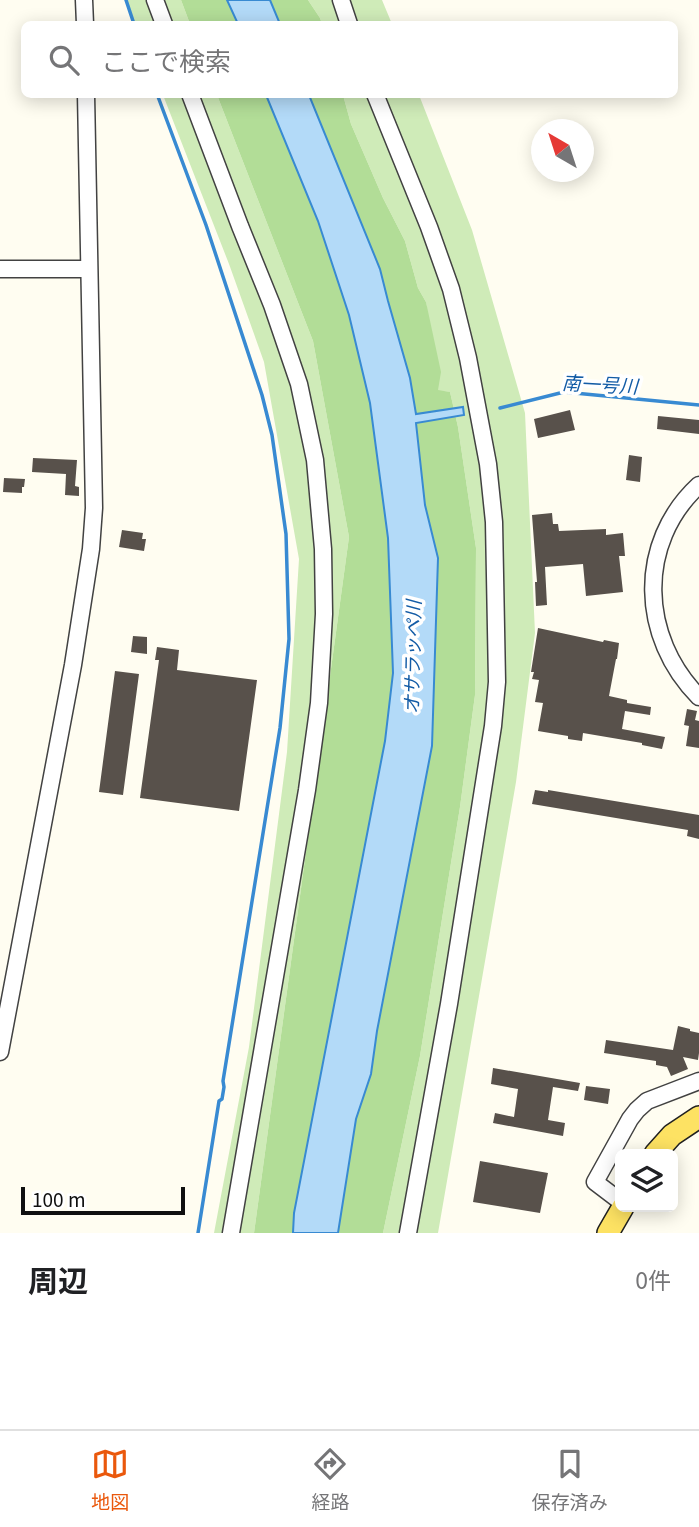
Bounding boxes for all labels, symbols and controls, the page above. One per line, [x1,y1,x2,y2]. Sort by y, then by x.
search box [21,21,678,98]
icon: search [45,41,83,79]
text: ここで検索 [101,41,231,78]
north arrow [531,119,594,182]
water label: 南一号川 [561,368,641,399]
water label: オサラッペ川 [397,598,426,714]
map controls [615,1149,678,1212]
button: layers [615,1149,678,1212]
scale bar [21,1184,186,1216]
text: 100 m [32,1185,86,1212]
text: 周辺 [28,1257,88,1301]
text: 0件 [635,1262,671,1296]
tab: 地図 [91,1445,129,1514]
tab: 経路 [311,1445,350,1514]
tab: 保存済み [532,1445,608,1514]

